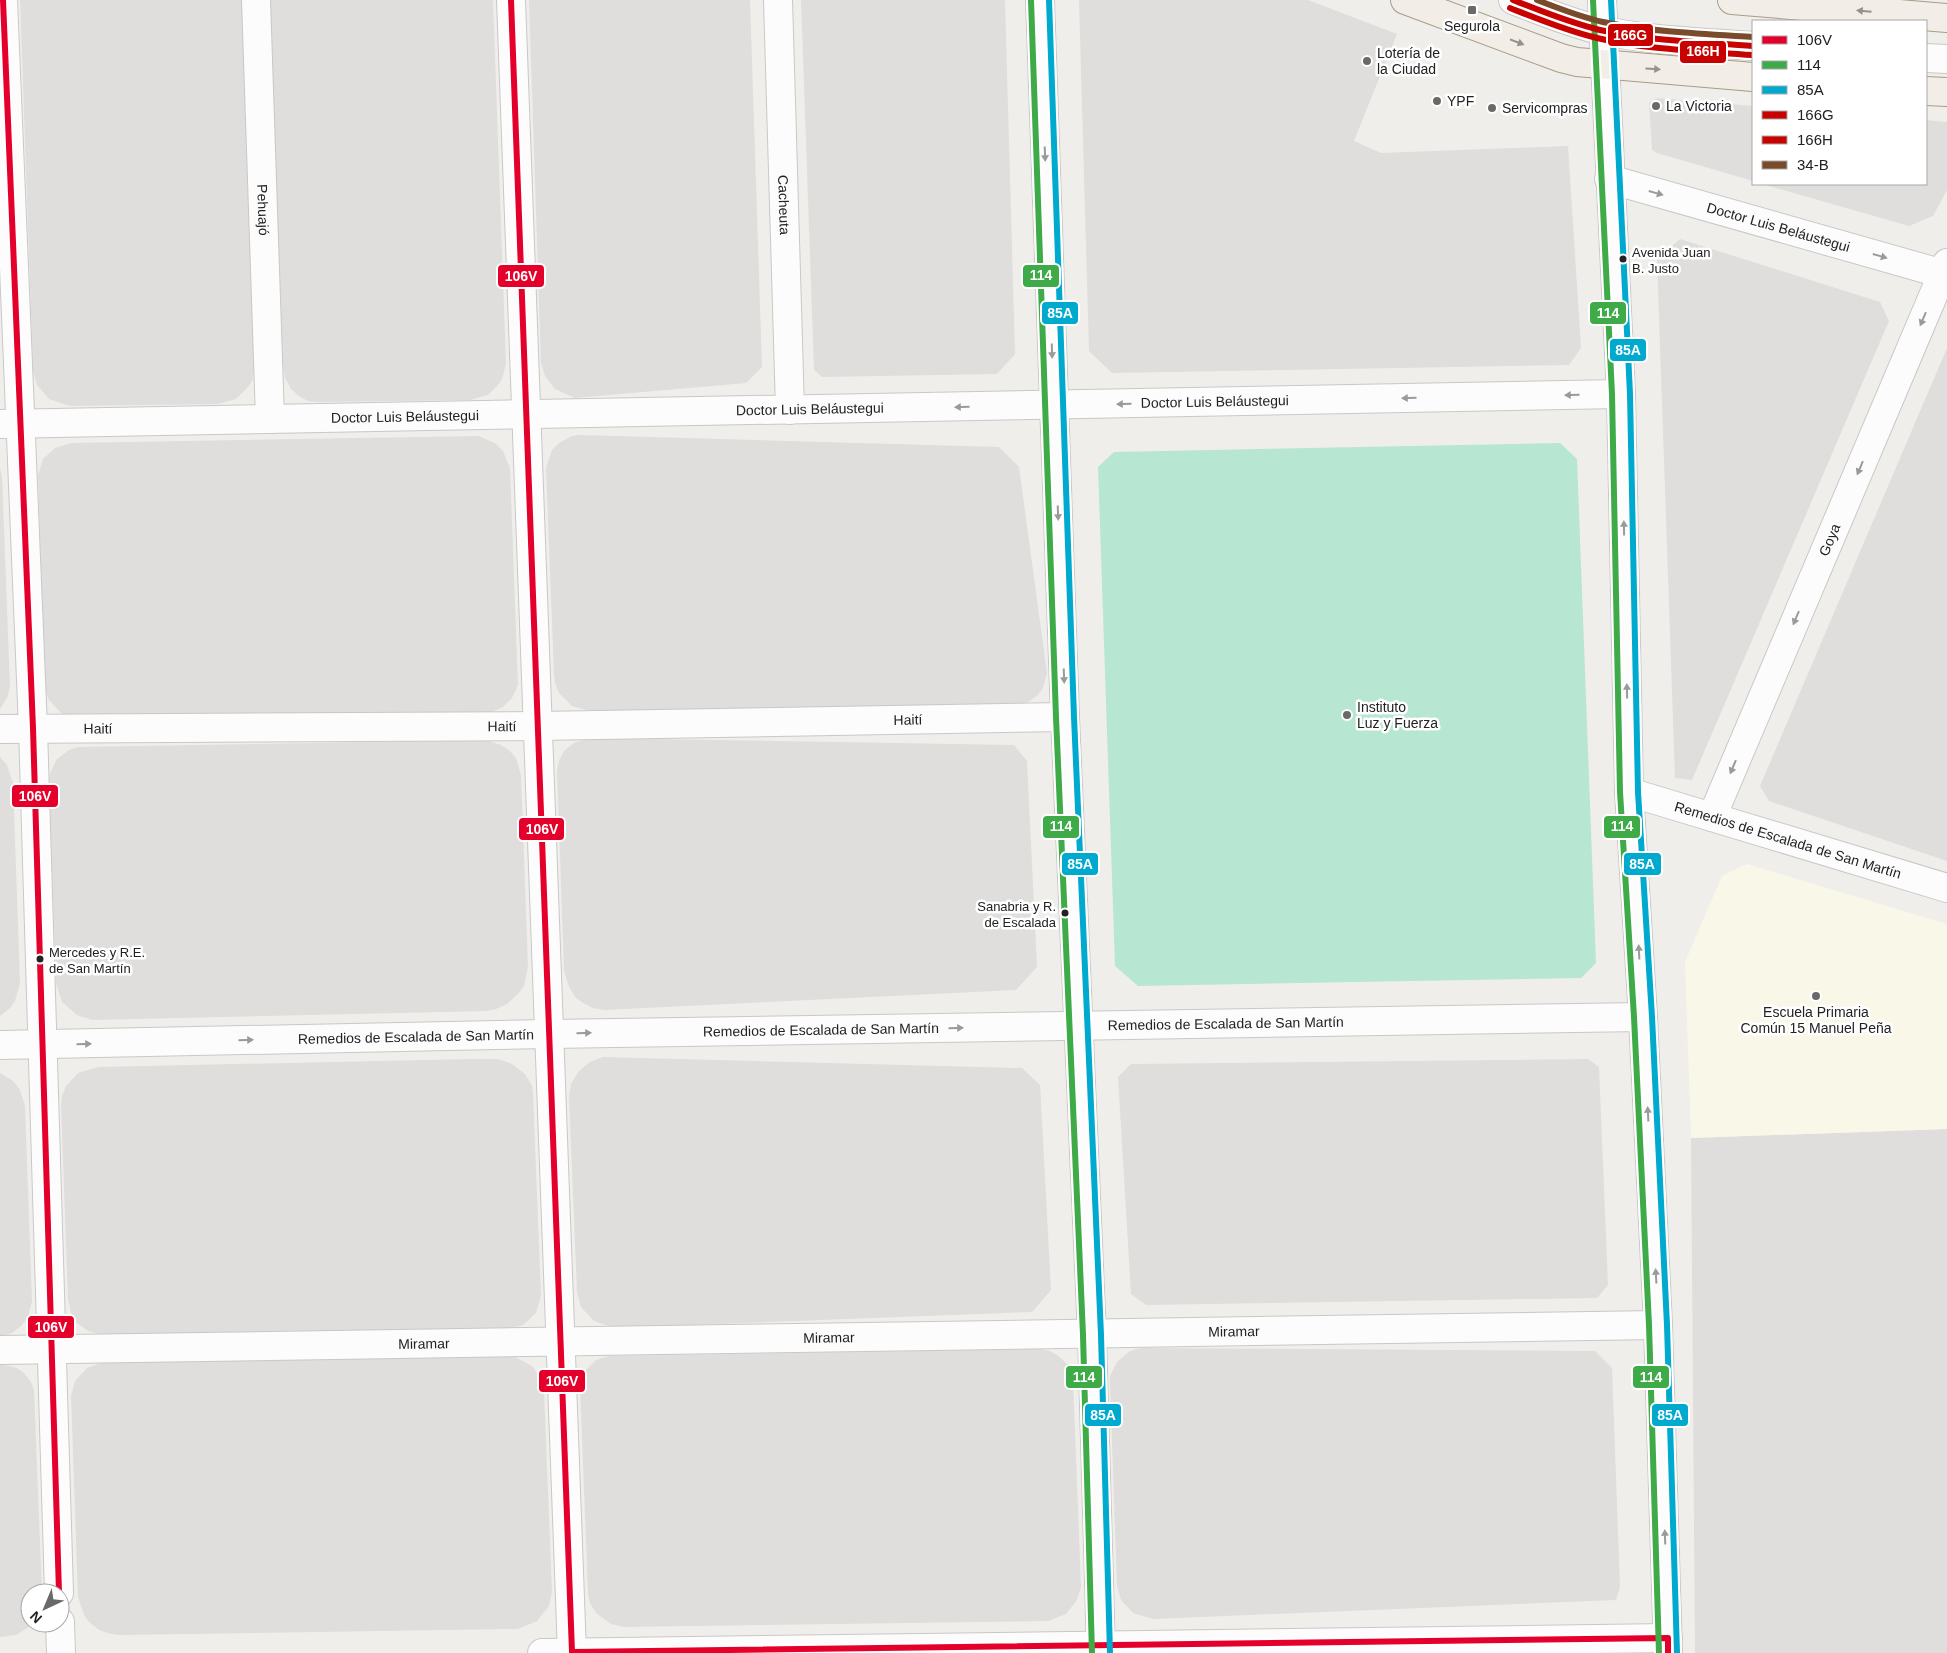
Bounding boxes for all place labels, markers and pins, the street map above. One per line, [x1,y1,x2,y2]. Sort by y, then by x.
marker: Segurola [1466,4,1478,16]
place label: Segurola [1444,18,1500,34]
place label: Lotería de la Ciudad [1377,45,1440,77]
marker: Lotería de la Ciudad [1361,55,1373,67]
place label: YPF [1447,93,1474,109]
marker: YPF [1431,95,1443,107]
place label: La Victoria [1666,98,1732,114]
place label: Servicompras [1502,100,1588,116]
marker: La Victoria [1650,100,1662,112]
marker: Servicompras [1486,102,1498,114]
place label: Avenida Juan B. Justo [1632,245,1711,276]
marker: Avenida Juan B. Justo [1618,254,1628,264]
place label: Instituto Luz y Fuerza [1357,699,1438,731]
marker: Instituto Luz y Fuerza [1341,709,1353,721]
place label: Sanabria y R. de Escalada [977,899,1057,930]
marker: Sanabria y R. de Escalada [1060,908,1070,918]
place label: Mercedes y R.E. de San Martín [49,945,145,976]
marker: Mercedes y R.E. de San Martín [35,954,45,964]
marker: Escuela Primaria Común 15 Manuel Peña [1810,990,1822,1002]
place label: Escuela Primaria Común 15 Manuel Peña [1741,1004,1892,1036]

